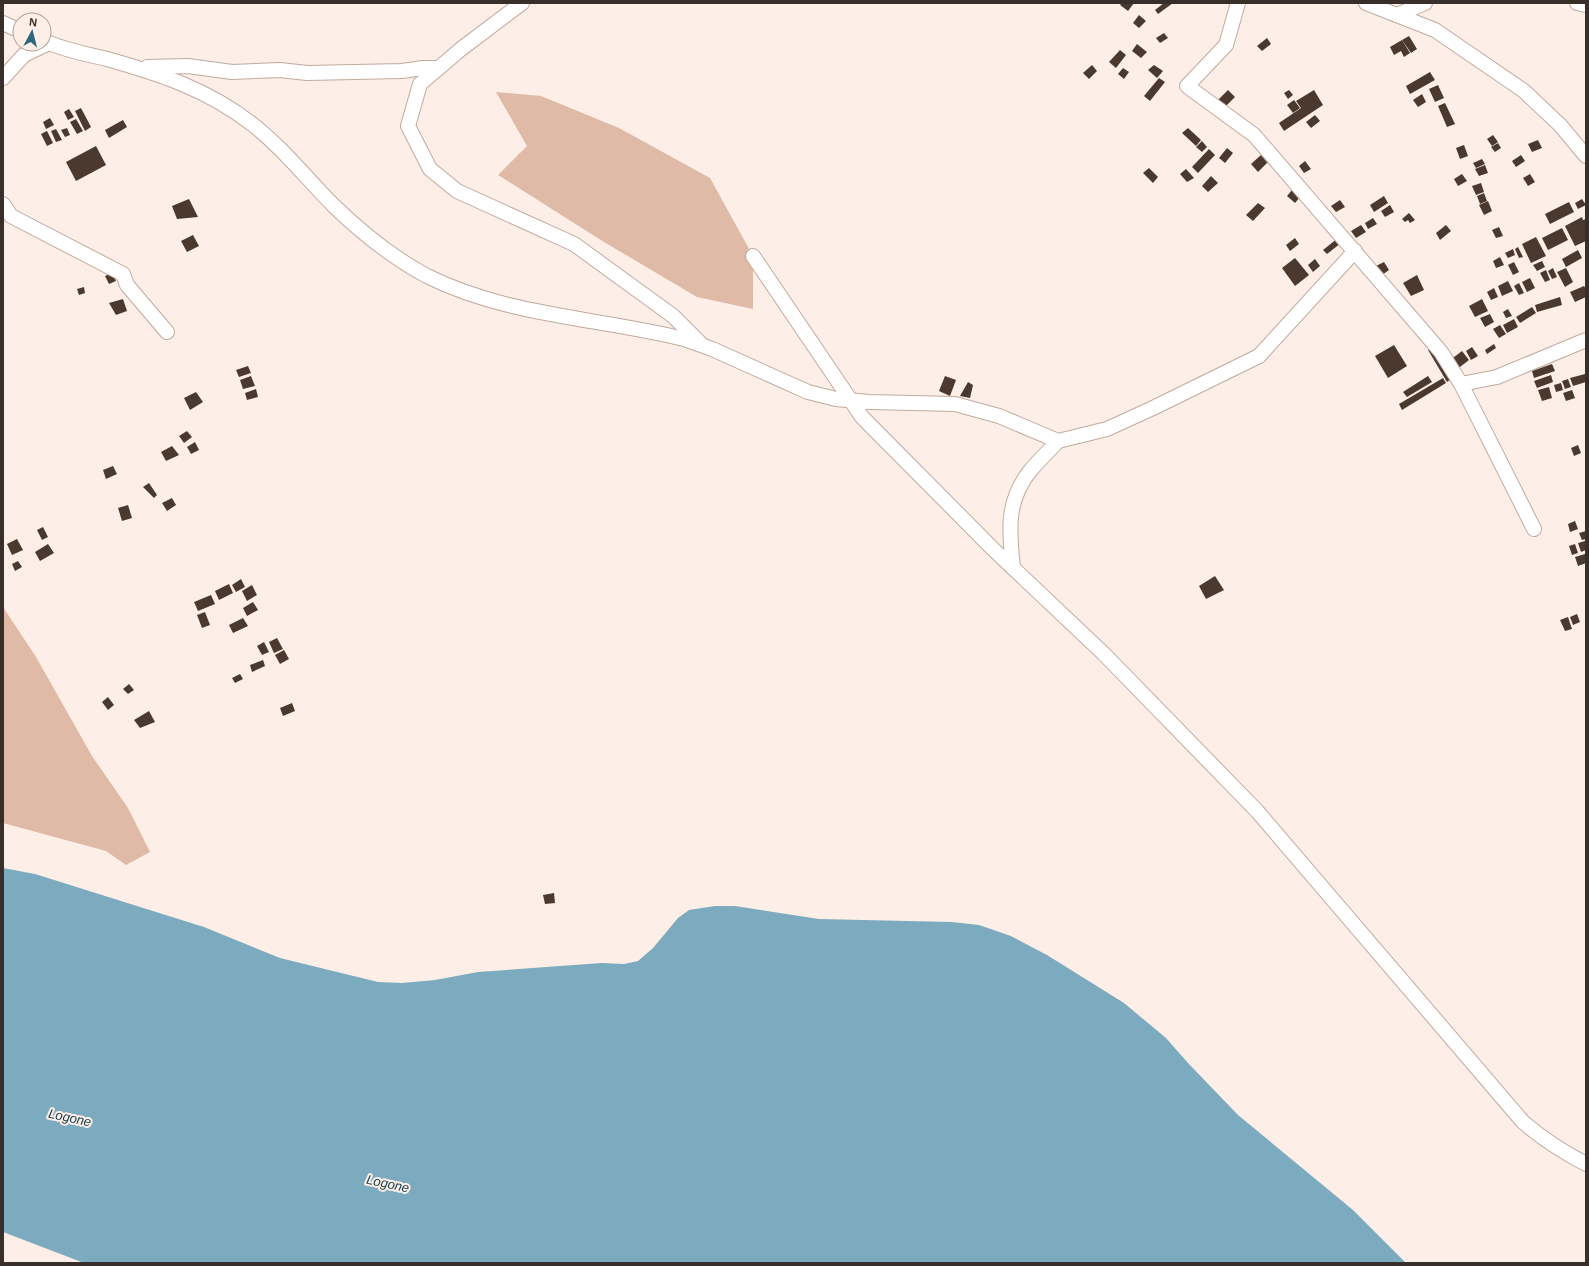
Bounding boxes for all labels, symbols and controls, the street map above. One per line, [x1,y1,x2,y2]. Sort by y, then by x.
north arrow [12,12,52,52]
text: N [29,16,38,29]
water label: Logone [47,1106,93,1129]
water label: Logone [365,1172,411,1195]

